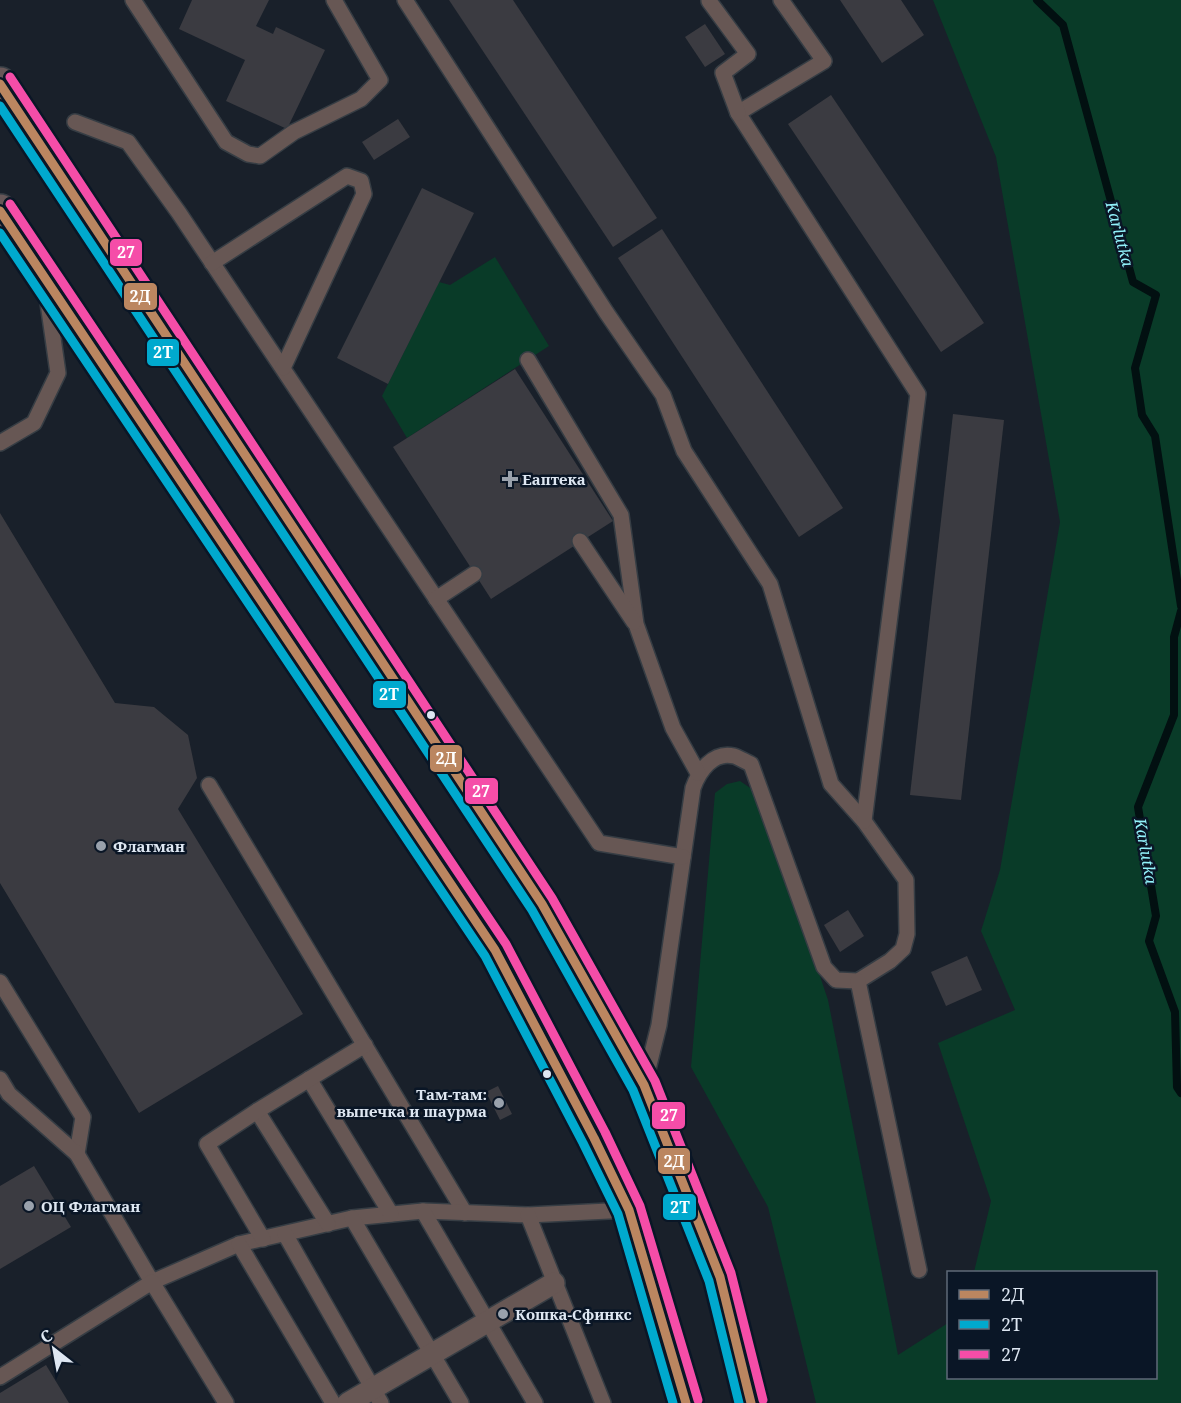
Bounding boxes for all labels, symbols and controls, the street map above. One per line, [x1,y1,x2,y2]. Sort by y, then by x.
water label: Karlutka [1100,198,1139,270]
line badge: 27 [109,238,143,267]
text: 27 [117,241,135,263]
line badge: 2Д [123,282,158,311]
text: 2Д [129,285,151,307]
line badge: 2Т [146,338,180,367]
text: 2Т [153,341,173,363]
place label: Еаптека [522,469,586,489]
marker: Еаптека [503,472,517,486]
line badge: 2Т [372,680,407,709]
text: 2Т [379,683,399,705]
unlabelled marker [425,709,437,721]
line badge: 2Д [429,744,463,773]
text: 2Д [435,747,457,769]
line badge: 27 [464,777,499,805]
text: 27 [472,780,490,802]
water label: Karlutka [1129,815,1163,886]
place label: Флагман [113,836,185,856]
marker: Флагман [94,839,108,853]
unlabelled marker [541,1068,553,1080]
place label: Там-там: выпечка и шаурма [337,1084,487,1121]
marker: Там-там: выпечка и шаурма [492,1096,506,1110]
line badge: 27 [651,1101,686,1130]
text: 27 [660,1104,678,1126]
line badge: 2Д [657,1147,691,1175]
text: 2Д [663,1150,685,1172]
line badge: 2Т [662,1193,697,1221]
place label: ОЦ Флагман [41,1196,140,1216]
text: 2Т [670,1196,690,1218]
marker: ОЦ Флагман [22,1199,36,1213]
legend [947,1271,1157,1379]
text: 2Д [1001,1282,1024,1306]
place label: Кошка-Сфинкс [515,1304,632,1324]
marker: Кошка-Сфинкс [496,1307,510,1321]
text: 2Т [1001,1312,1022,1336]
north arrow [24,1319,84,1379]
text: С [36,1324,56,1348]
text: 27 [1001,1342,1021,1366]

